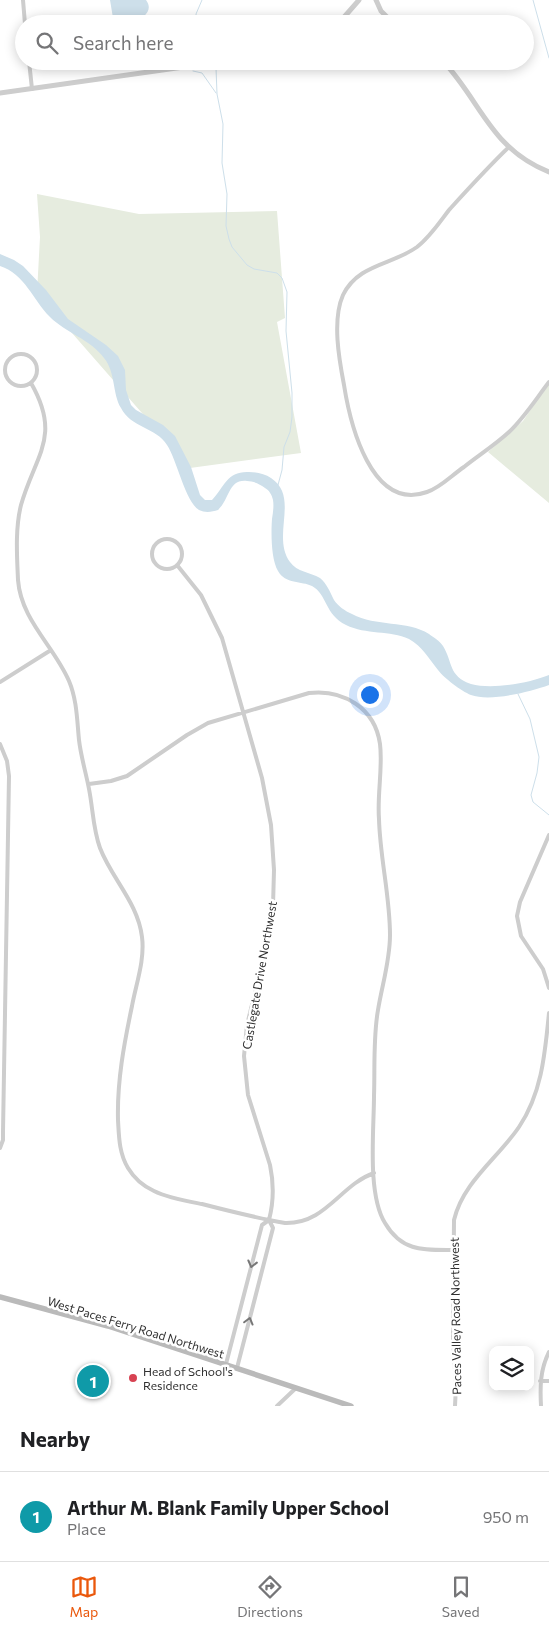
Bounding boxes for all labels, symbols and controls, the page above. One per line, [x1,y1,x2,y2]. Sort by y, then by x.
search box [15,15,534,70]
icon: search [33,29,61,57]
text: Search here [73,31,173,54]
your location [357,682,383,708]
street label: Castlegate Drive Northwest [239,900,279,1050]
street label: Paces Valley Road Northwest [447,1237,463,1395]
one-way arrow [247,1259,258,1268]
street label: West Paces Ferry Road Northwest [46,1293,226,1361]
one-way arrow [244,1317,254,1325]
map controls [489,1346,534,1391]
button: layers [489,1346,534,1391]
pin: 1 [77,1362,109,1400]
place label: Head of School's Residence [143,1364,233,1392]
marker: Head of School's Residence [127,1372,139,1384]
text: Nearby [20,1426,90,1451]
text: Arthur M. Blank Family Upper School [67,1496,389,1519]
text: 1 [32,1507,40,1526]
text: 950 m [483,1507,529,1526]
text: Place [67,1519,106,1538]
tab: Map [69,1573,98,1620]
tab: Directions [237,1573,303,1620]
tab: Saved [442,1573,480,1620]

